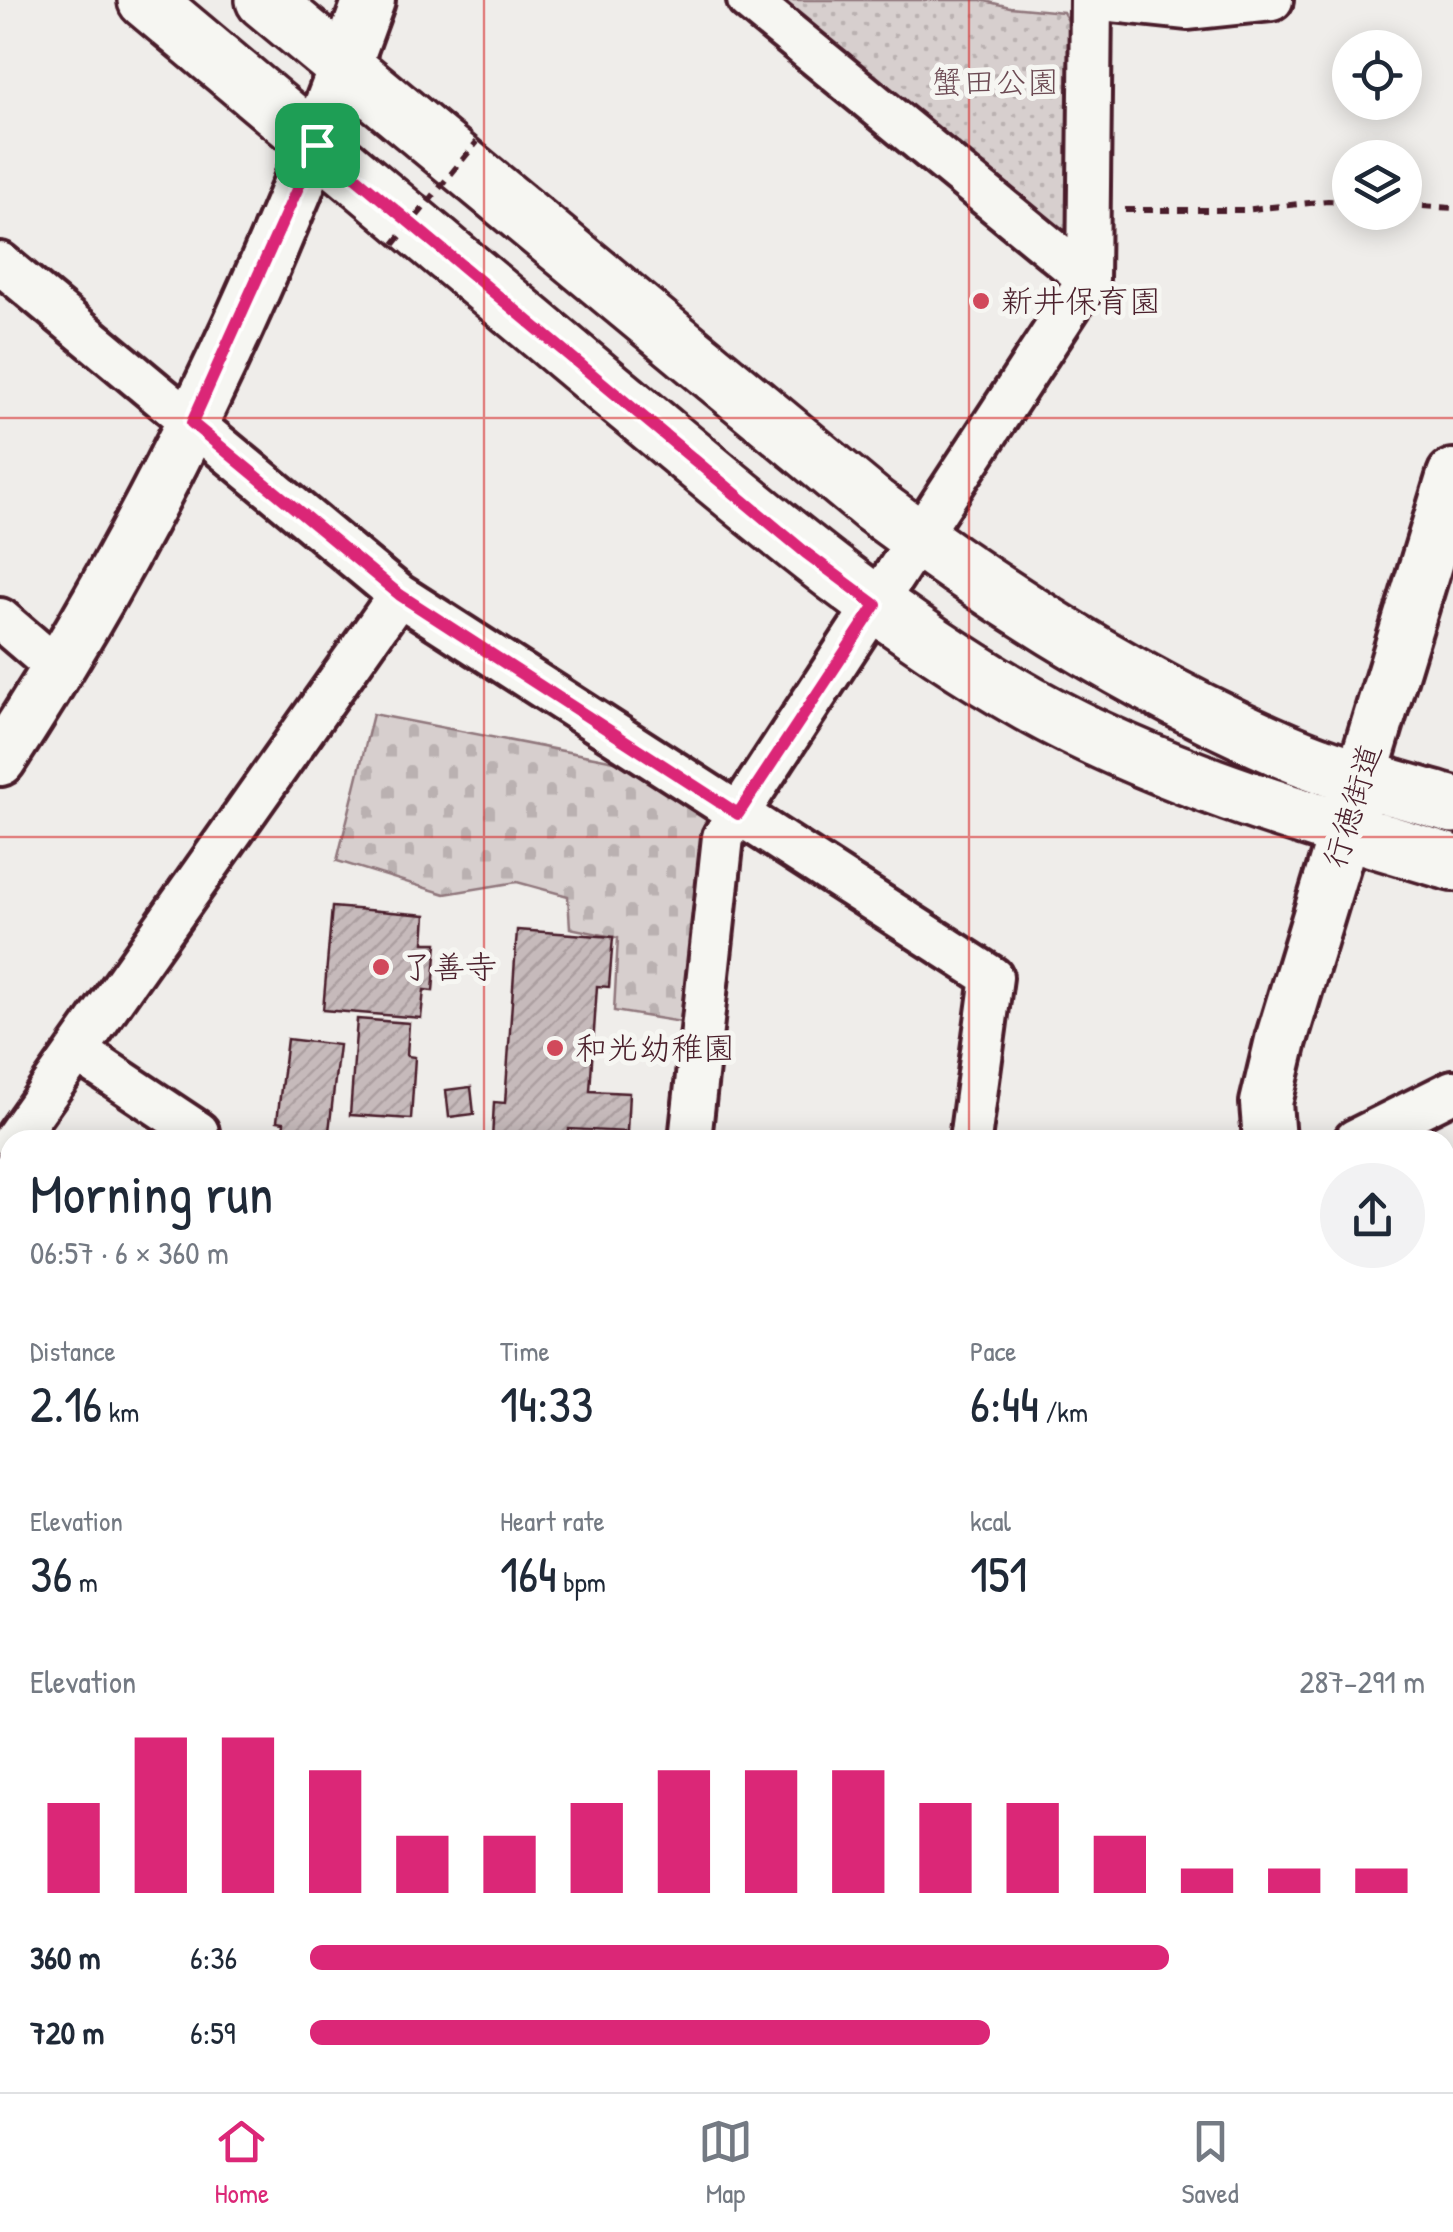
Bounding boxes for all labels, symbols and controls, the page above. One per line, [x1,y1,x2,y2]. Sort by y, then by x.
map controls [1332,30,1422,230]
button: locate [1332,30,1422,120]
park label: 蟹田公園 [931,60,1059,103]
pin [275,103,360,188]
icon: arrive [290,118,345,173]
button: layers [1332,140,1422,230]
place label: 新井保育園 [1001,279,1161,322]
marker: 新井保育園 [970,290,992,312]
street label: 行徳街道 [1312,738,1391,873]
place label: 了善寺 [401,945,497,988]
marker: 了善寺 [370,956,392,978]
place label: 和光幼稚園 [575,1026,735,1069]
marker: 和光幼稚園 [544,1037,566,1059]
text: Morning run [30,1156,273,1230]
button: share [1320,1163,1425,1268]
text: 06:57 · 6 × 360 m [30,1231,229,1274]
text: Distance [30,1332,116,1370]
text: Time [500,1332,550,1370]
text: Pace [970,1332,1016,1370]
text: 2.16 [30,1370,102,1438]
text: 14:33 [500,1370,593,1438]
text: 6:44 [970,1370,1039,1438]
text: km [102,1393,139,1431]
text: /km [1039,1393,1088,1431]
text: Elevation [30,1502,123,1540]
text: Heart rate [500,1502,605,1540]
text: kcal [970,1502,1011,1540]
text: 36 [30,1540,72,1608]
text: 164 [500,1540,557,1608]
text: 151 [970,1540,1027,1608]
text: m [72,1563,98,1601]
text: bpm [557,1563,606,1601]
text: Elevation [30,1660,136,1703]
text: 287–291 m [1299,1660,1425,1703]
text: 360 m [30,1936,101,1979]
text: 6:36 [190,1936,237,1979]
text: 720 m [30,2011,104,2054]
text: 6:59 [190,2011,235,2054]
tab: Home [214,2114,269,2212]
tab: Map [698,2114,753,2212]
tab: Saved [1182,2114,1239,2212]

